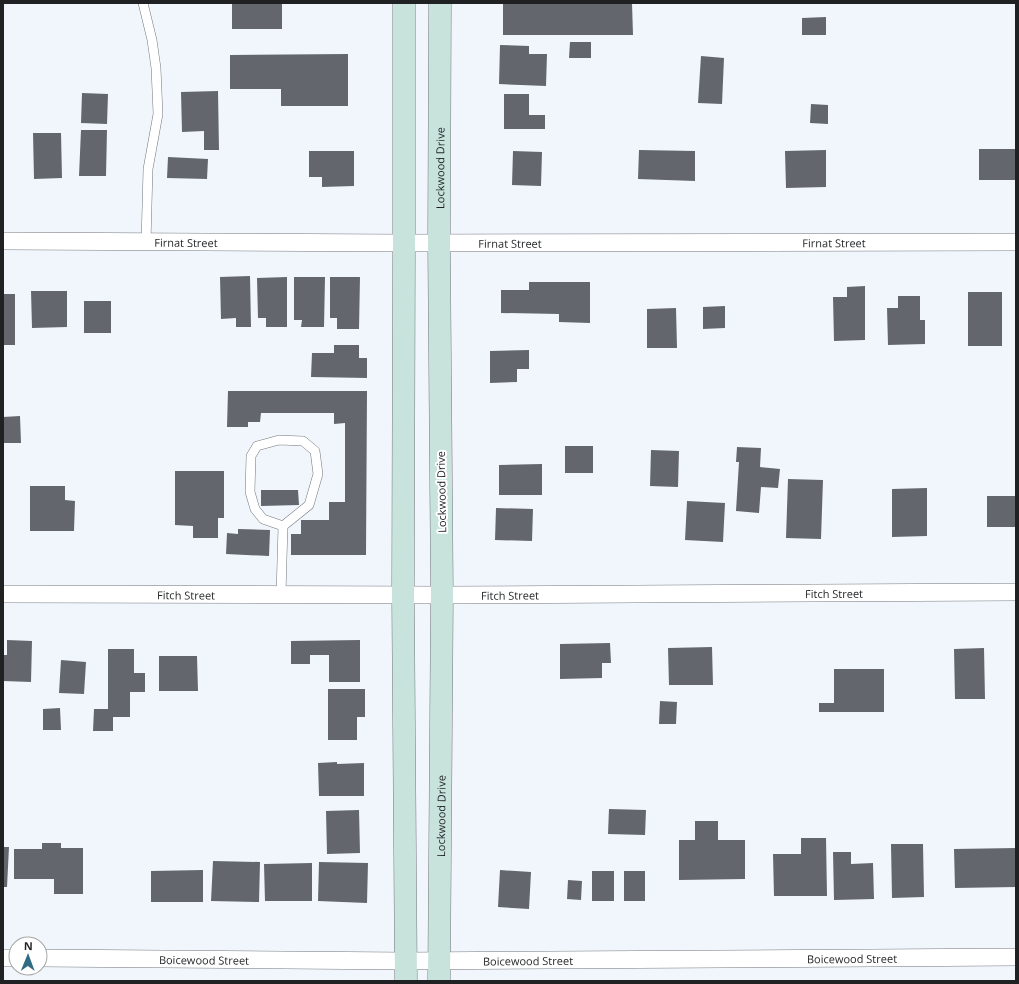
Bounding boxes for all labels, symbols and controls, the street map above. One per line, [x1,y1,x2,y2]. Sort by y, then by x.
street label: Lockwood Drive [432,127,447,209]
street label: Firnat Street [154,234,218,250]
street label: Firnat Street [478,235,542,250]
street label: Firnat Street [802,235,866,250]
street label: Lockwood Drive [433,451,449,533]
street label: Fitch Street [805,585,863,601]
street label: Fitch Street [157,587,215,602]
street label: Fitch Street [481,587,539,602]
street label: Lockwood Drive [432,775,448,857]
north arrow [8,936,48,976]
text: N [24,938,33,953]
street label: Boicewood Street [807,950,897,966]
street label: Boicewood Street [159,951,249,967]
street label: Boicewood Street [483,952,573,968]

